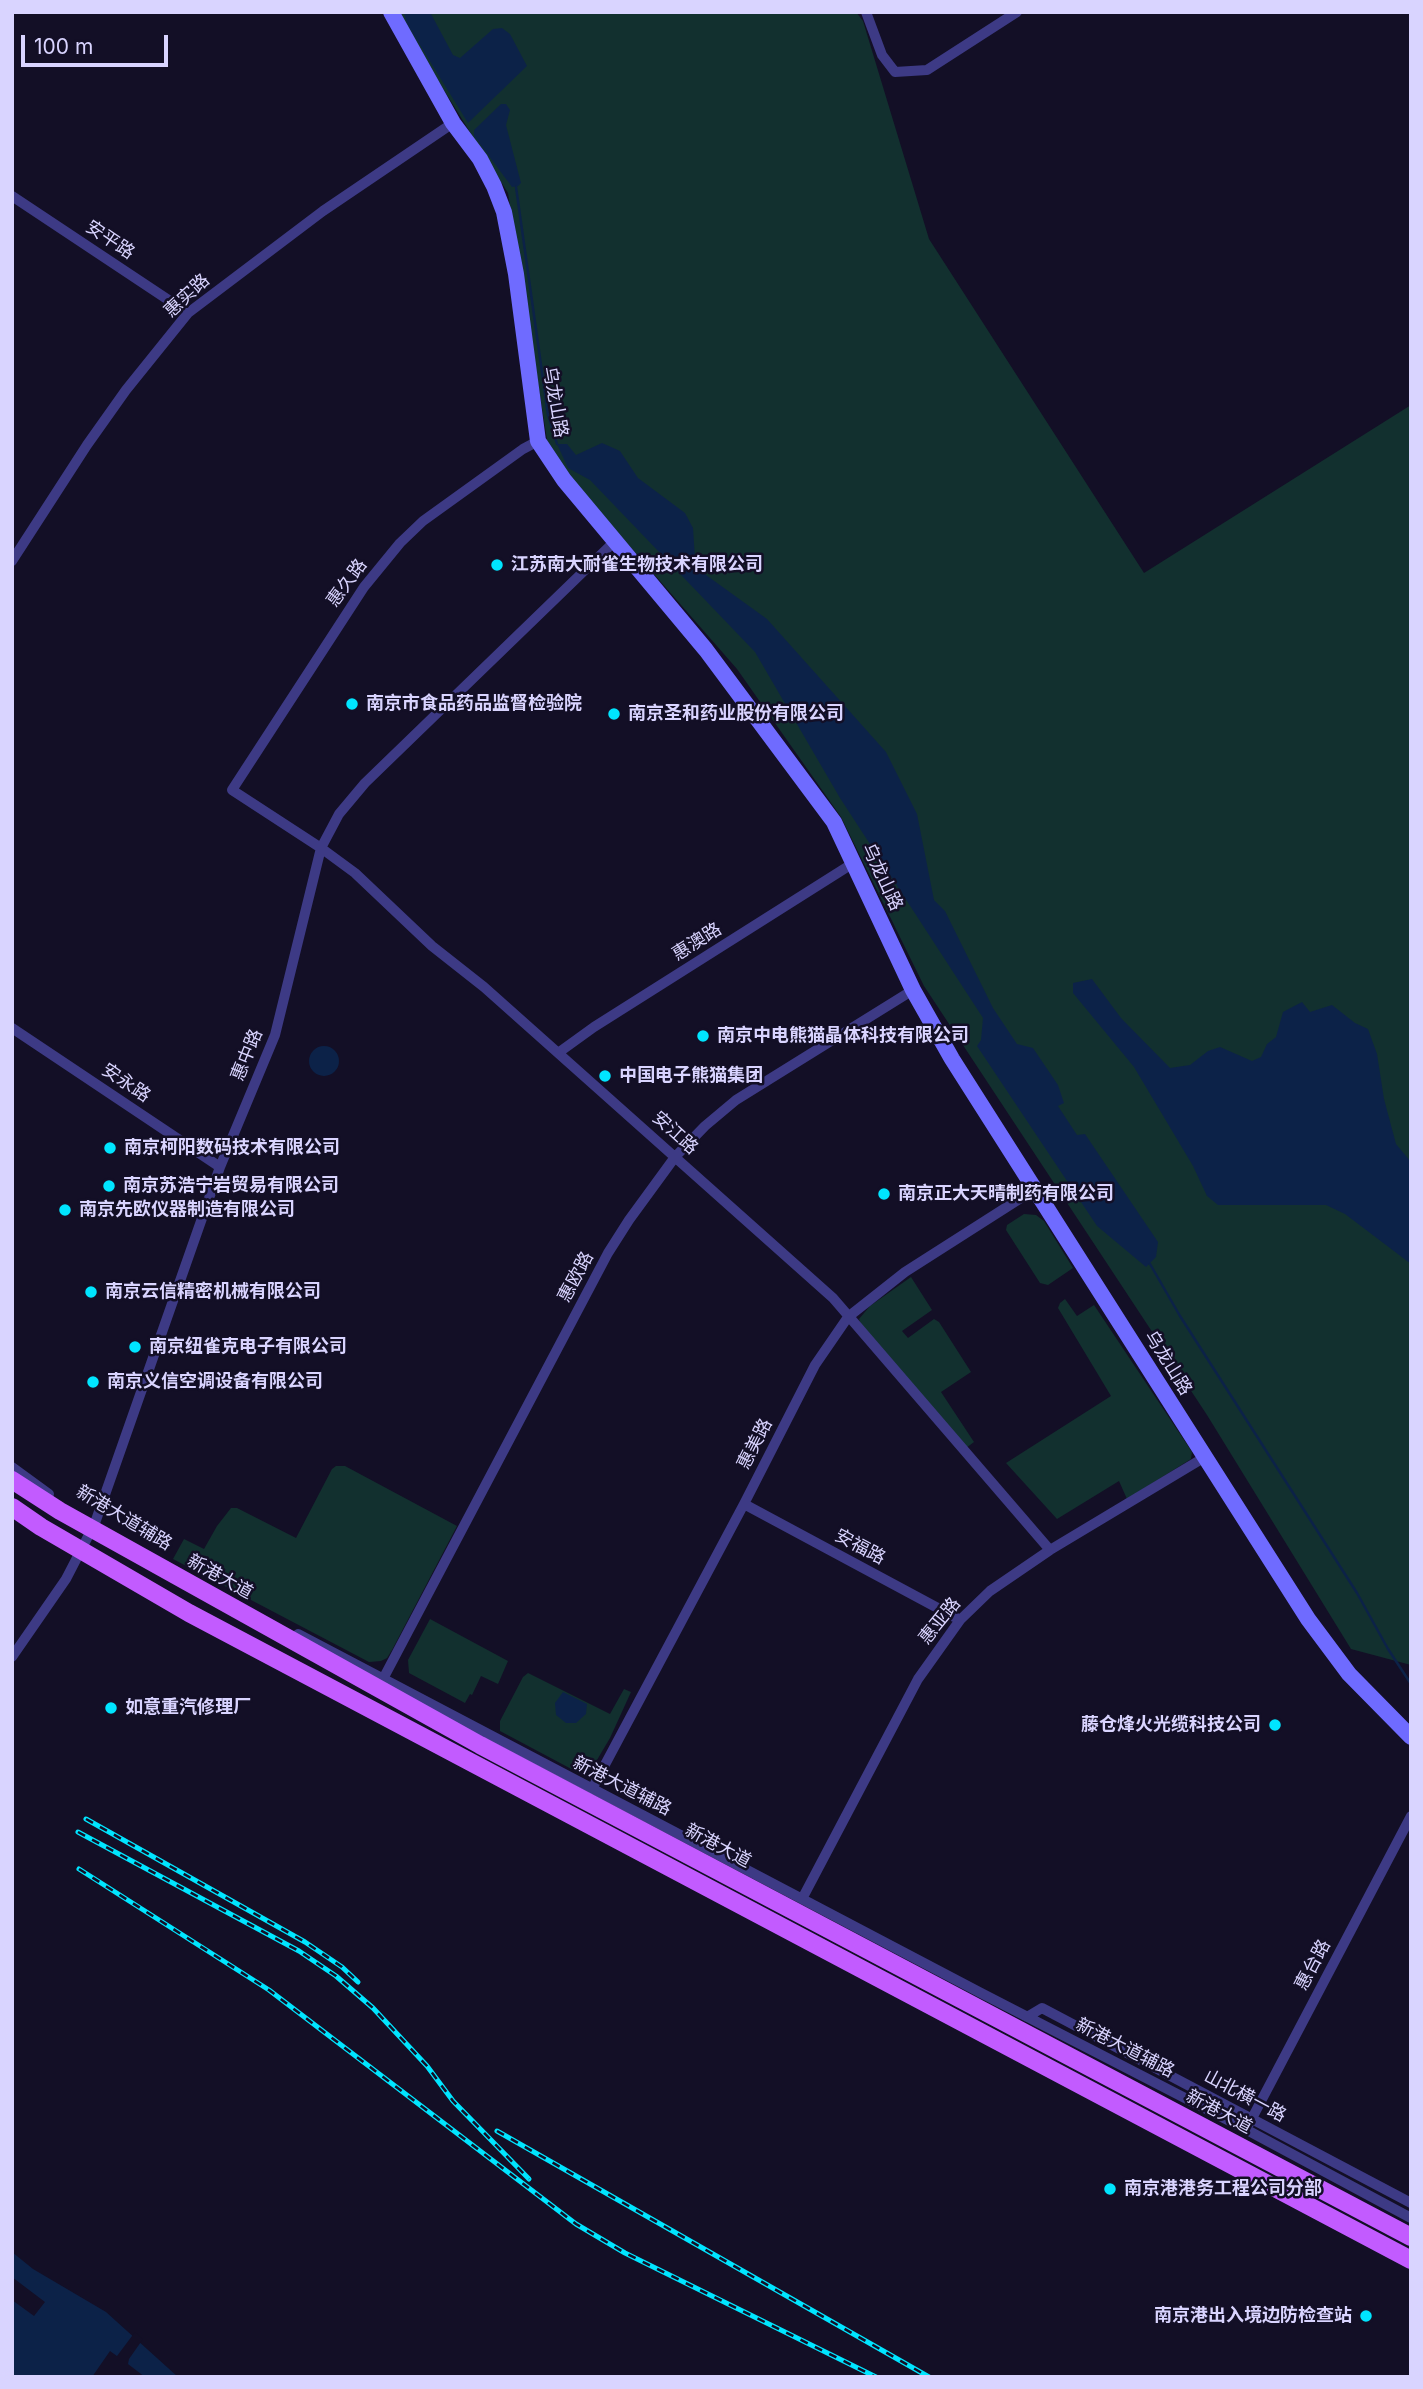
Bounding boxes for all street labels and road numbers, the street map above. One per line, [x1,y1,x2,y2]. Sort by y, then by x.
street label: 安平路 [82,216,138,264]
street label: 惠实路 [160,270,214,322]
street label: 乌龙山路 [538,365,572,439]
street label: 惠久路 [322,555,372,611]
street label: 乌龙山路 [857,840,907,914]
street label: 惠澳路 [668,919,726,965]
street label: 惠中路 [227,1026,267,1084]
street label: 安永路 [98,1059,154,1107]
street label: 安江路 [648,1107,702,1159]
street label: 惠欧路 [554,1248,598,1306]
street label: 乌龙山路 [1140,1327,1196,1399]
street label: 惠美路 [733,1415,777,1473]
street label: 新港大道辅路 [72,1481,176,1555]
street label: 安福路 [831,1525,889,1569]
street label: 新港大道 [183,1550,257,1604]
street label: 惠亚路 [915,1593,965,1649]
street label: 新港大道辅路 [569,1752,675,1820]
street label: 新港大道 [681,1820,755,1872]
street label: 惠台路 [1291,1936,1335,1994]
street label: 新港大道辅路 [1072,2014,1178,2082]
street label: 山北横一路 [1200,2065,1290,2127]
street label: 新港大道 [1182,2086,1256,2138]

